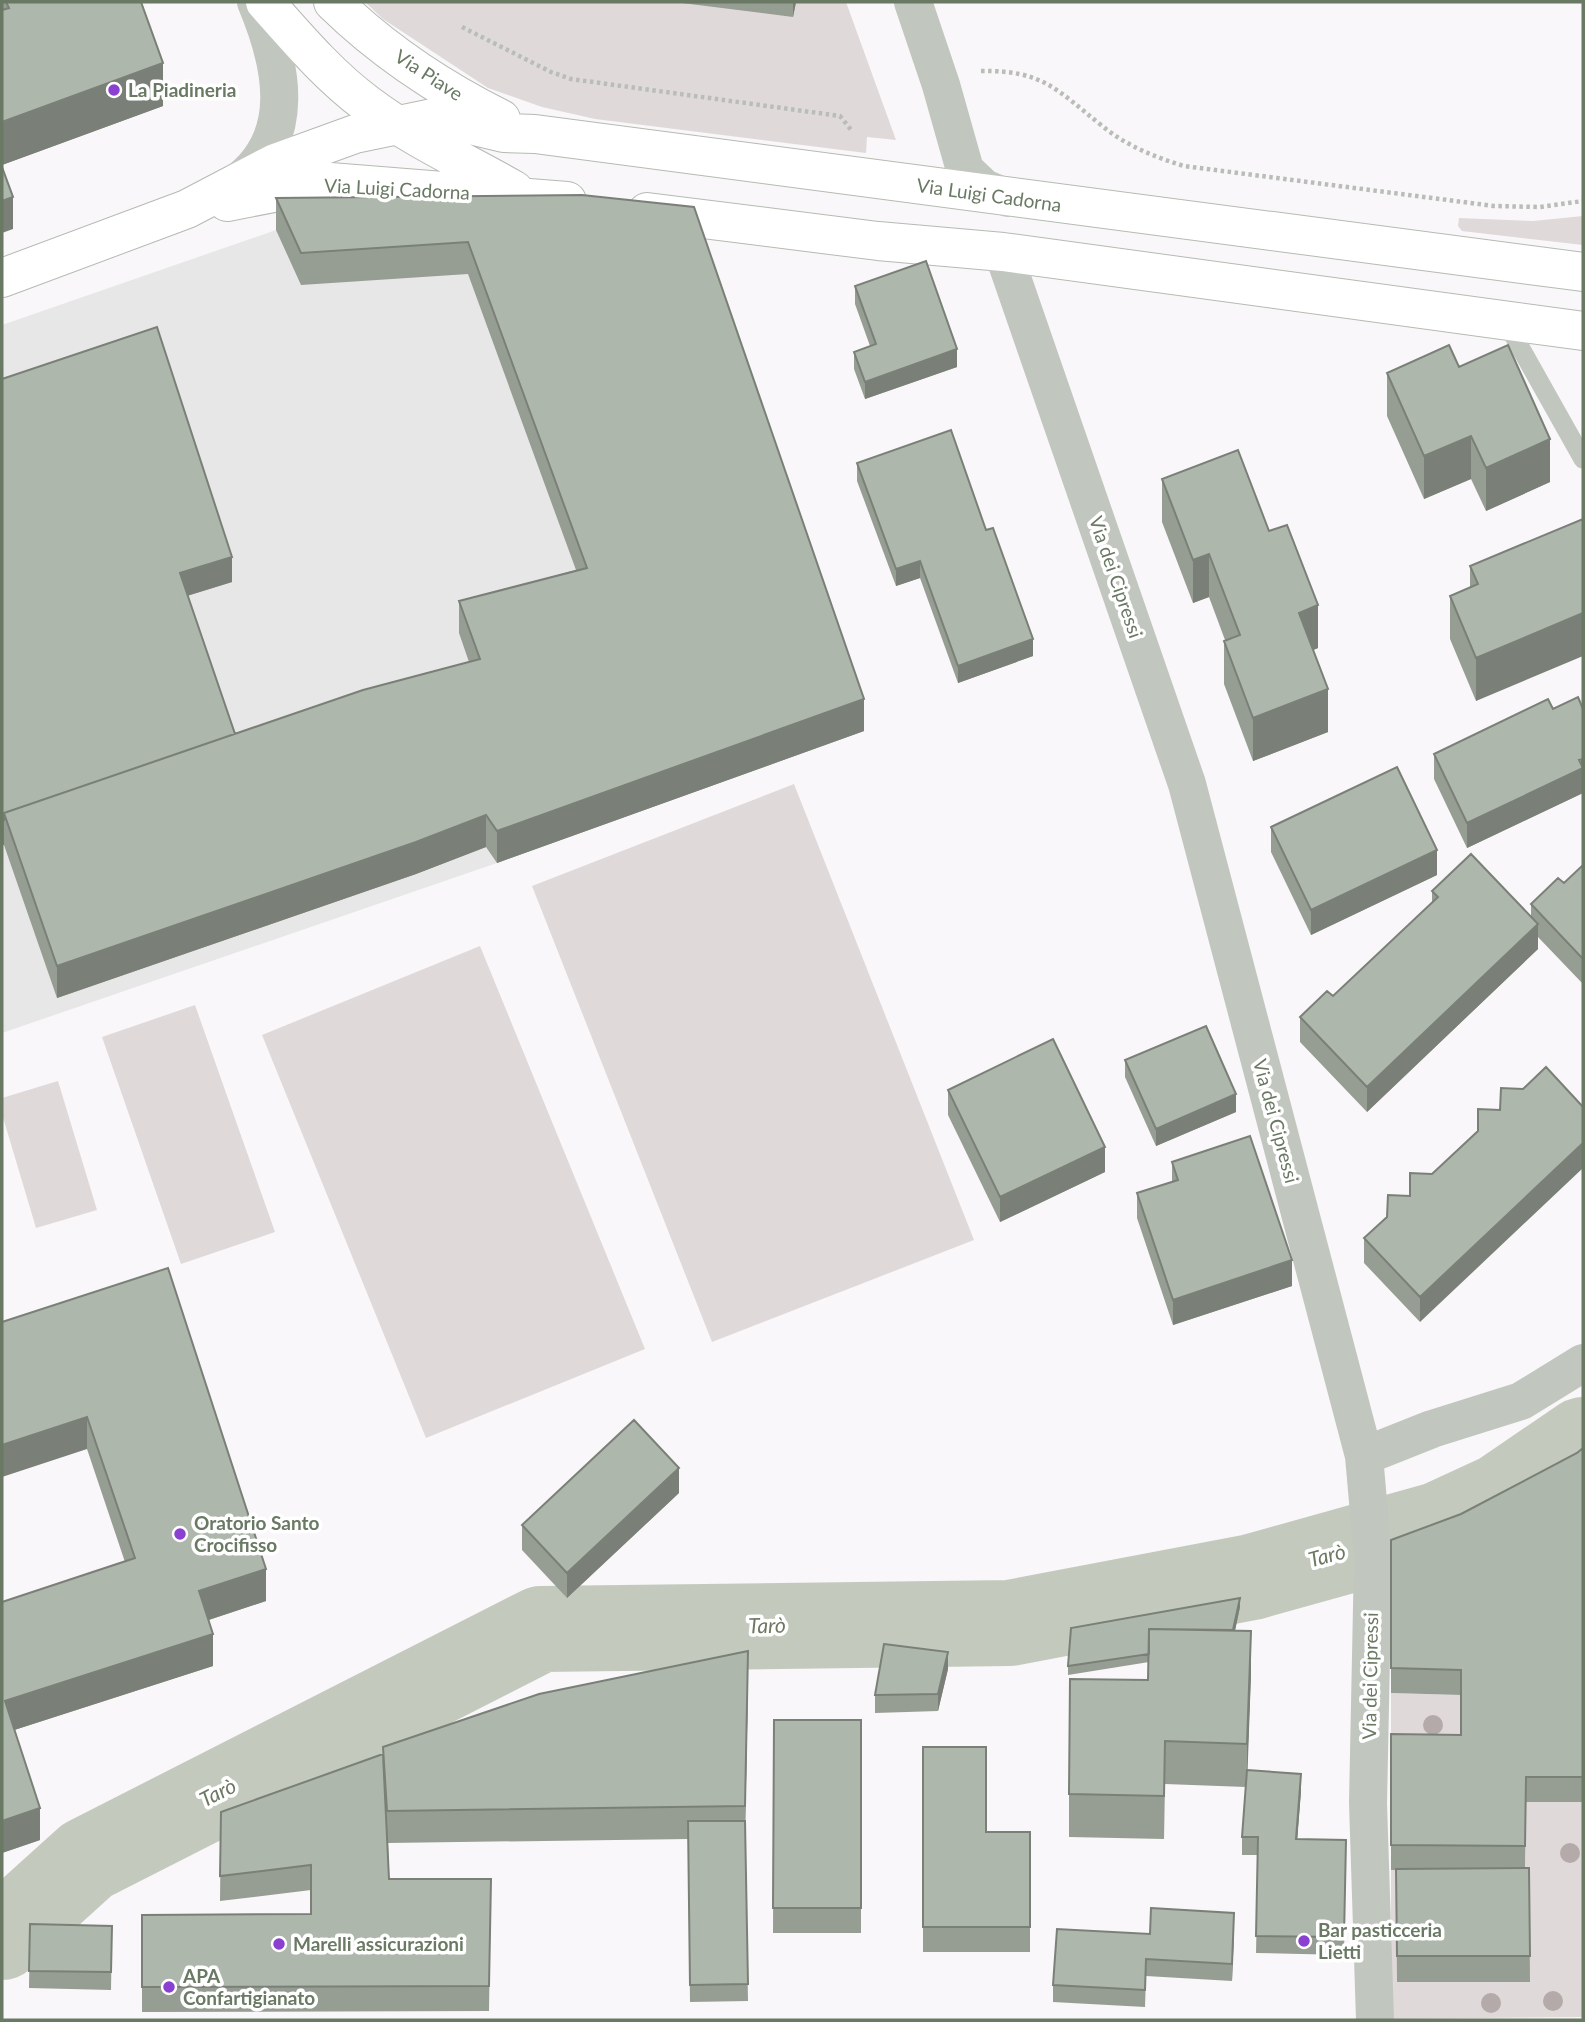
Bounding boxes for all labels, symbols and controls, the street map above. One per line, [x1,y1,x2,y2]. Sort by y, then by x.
street label: Via Piave [391,44,468,105]
place label: La Piadineria [128,78,236,101]
marker: La Piadineria [106,82,122,98]
street label: Via Luigi Cadorna [324,173,470,204]
street label: Via Luigi Cadorna [915,173,1063,216]
street label: Via dei Cipressi [1085,513,1148,641]
street label: Via dei Cipressi [1249,1056,1304,1185]
place label: Oratorio Santo Crocifisso [194,1511,320,1556]
marker: Oratorio Santo Crocifisso [172,1526,188,1542]
water label: Tarò [1305,1538,1348,1571]
water label: Tarò [748,1612,786,1637]
street label: Via dei Cipressi [1357,1612,1382,1740]
water label: Tarò [195,1772,240,1811]
place label: Bar pasticceria Lietti [1318,1918,1442,1963]
place label: Marelli assicurazioni [293,1932,464,1955]
marker: Bar pasticceria Lietti [1296,1933,1312,1949]
marker: Marelli assicurazioni [271,1936,287,1952]
place label: APA Confartigianato [182,1964,315,2009]
marker: APA Confartigianato [161,1979,177,1995]

